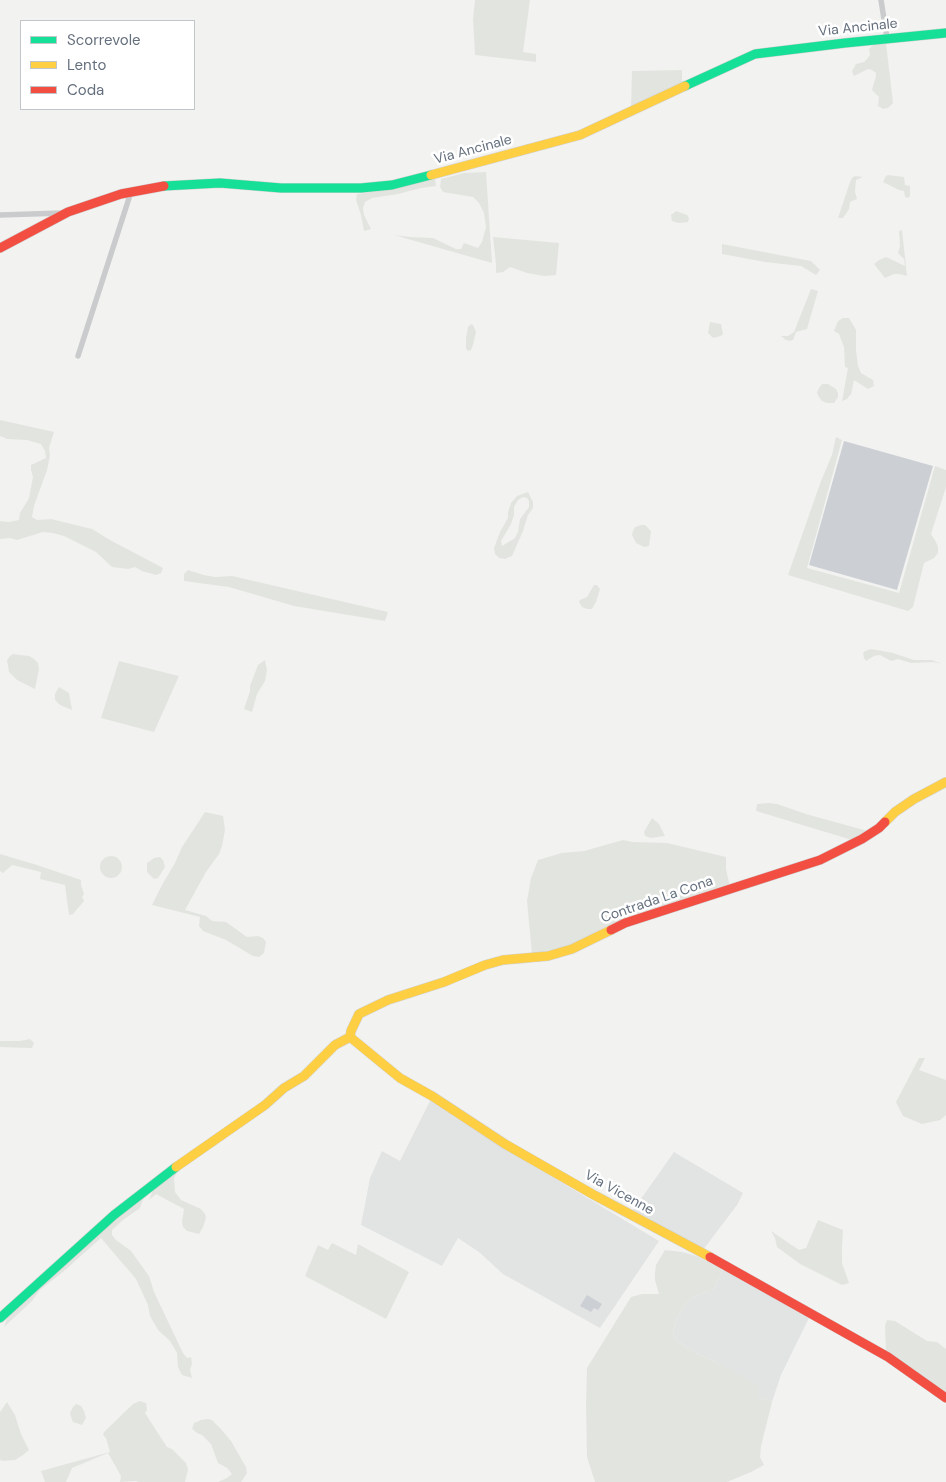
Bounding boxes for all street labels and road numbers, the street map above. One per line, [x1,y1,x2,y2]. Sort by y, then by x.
street label: Via Ancinale [818,15,898,41]
street label: Via Ancinale [432,132,514,168]
street label: Contrada La Cona [599,873,715,927]
street label: Via Vicenne [581,1167,657,1219]

